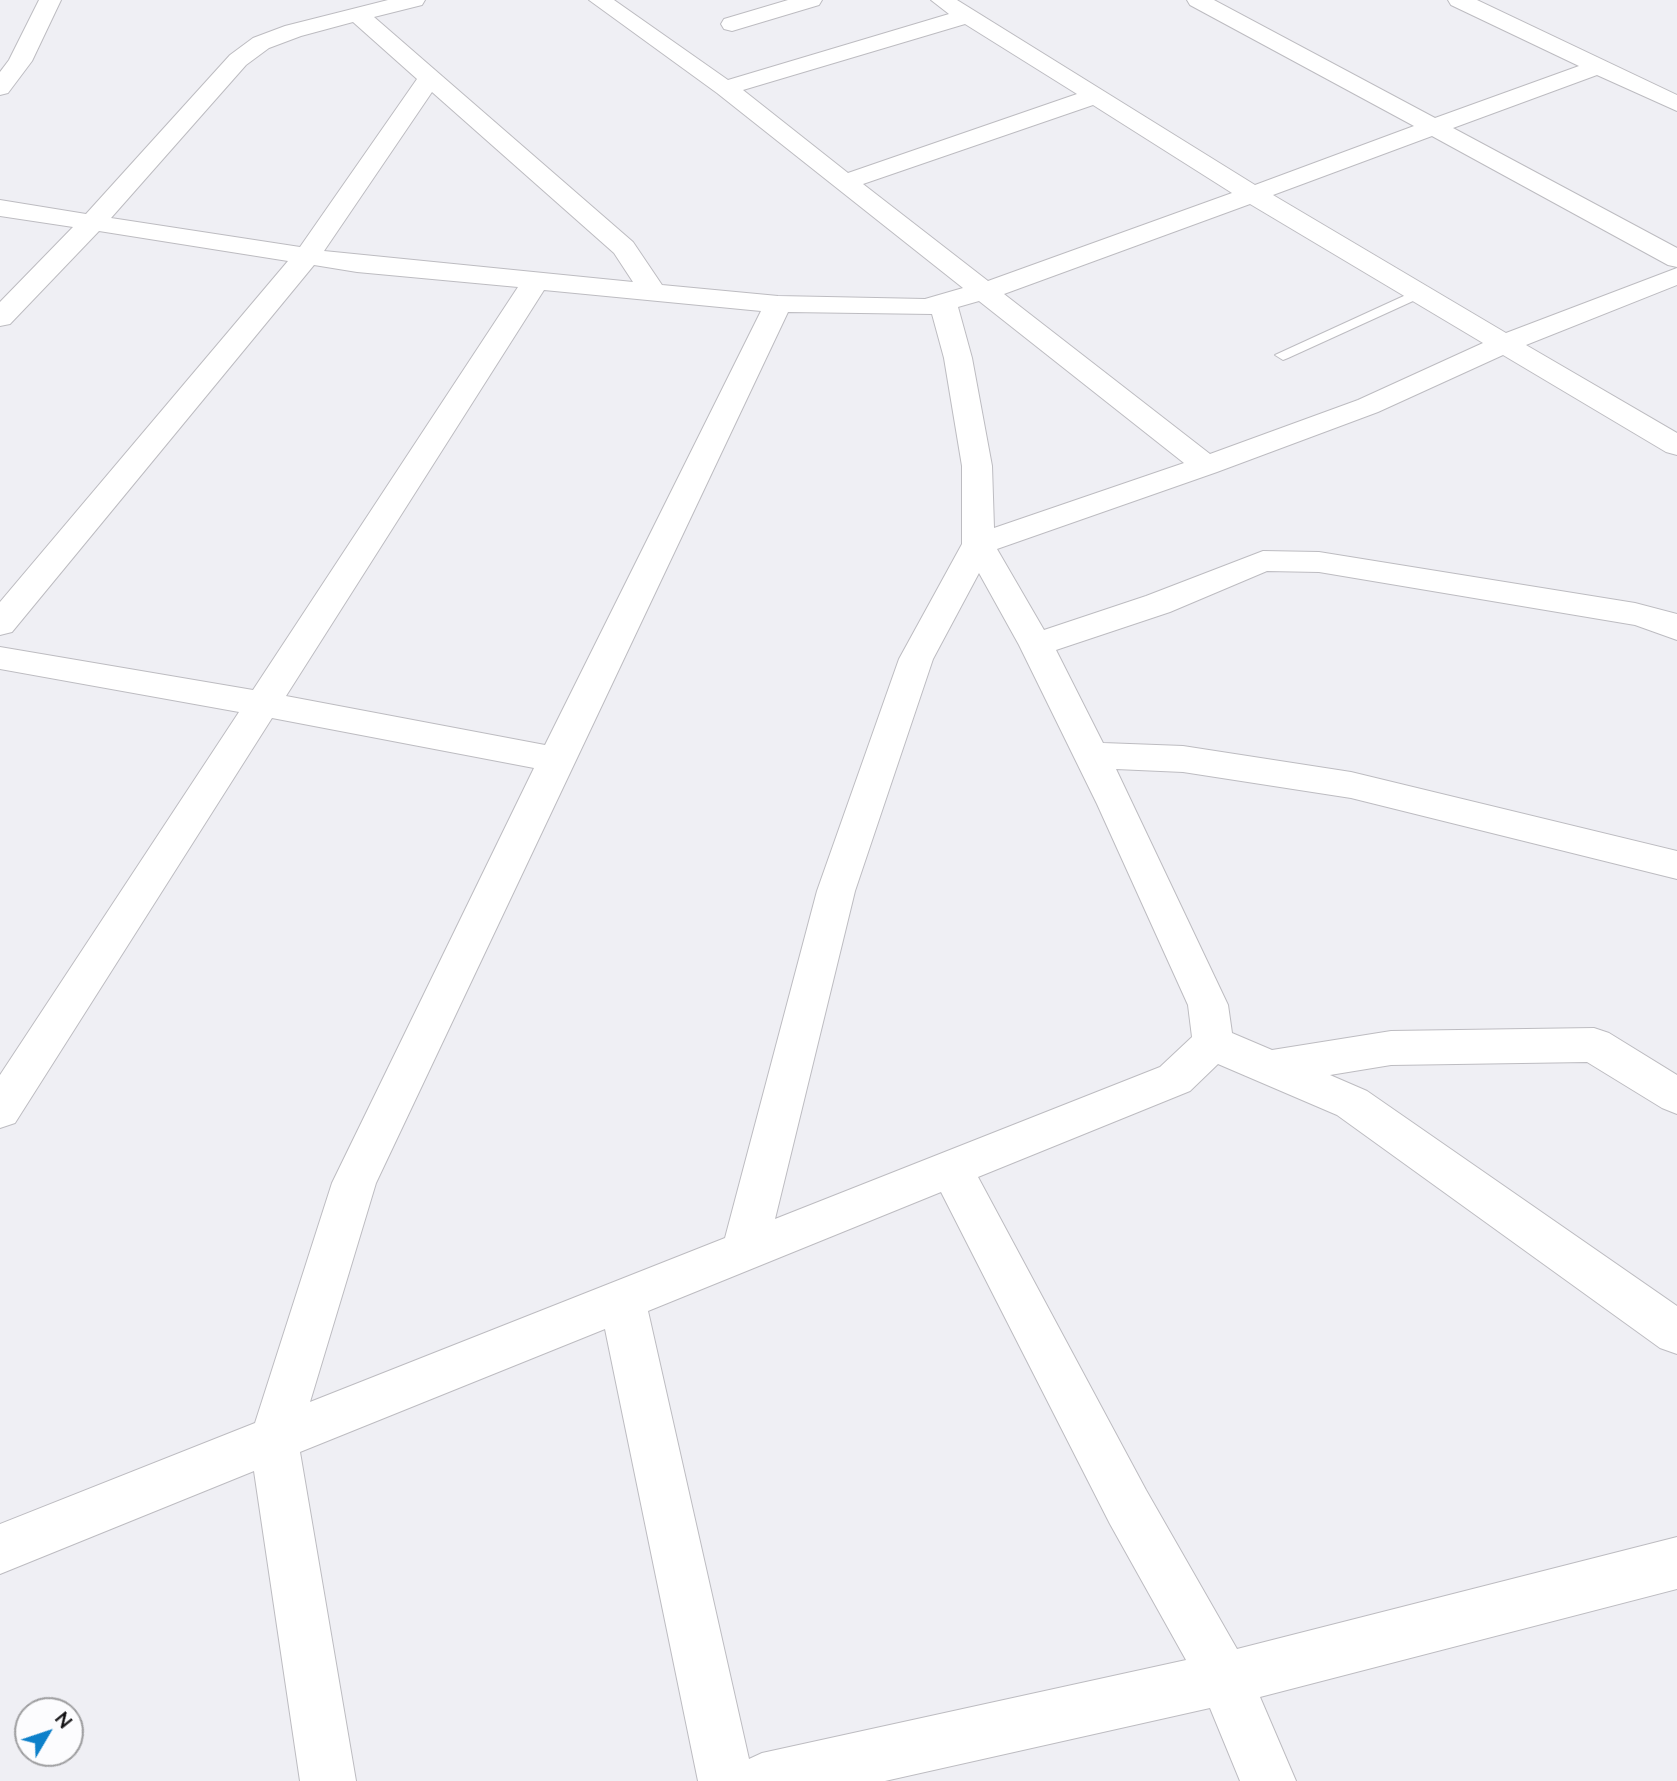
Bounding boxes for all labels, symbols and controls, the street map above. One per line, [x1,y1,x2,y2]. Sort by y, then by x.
north arrow [14,1697,84,1767]
text: N [50,1707,78,1733]

